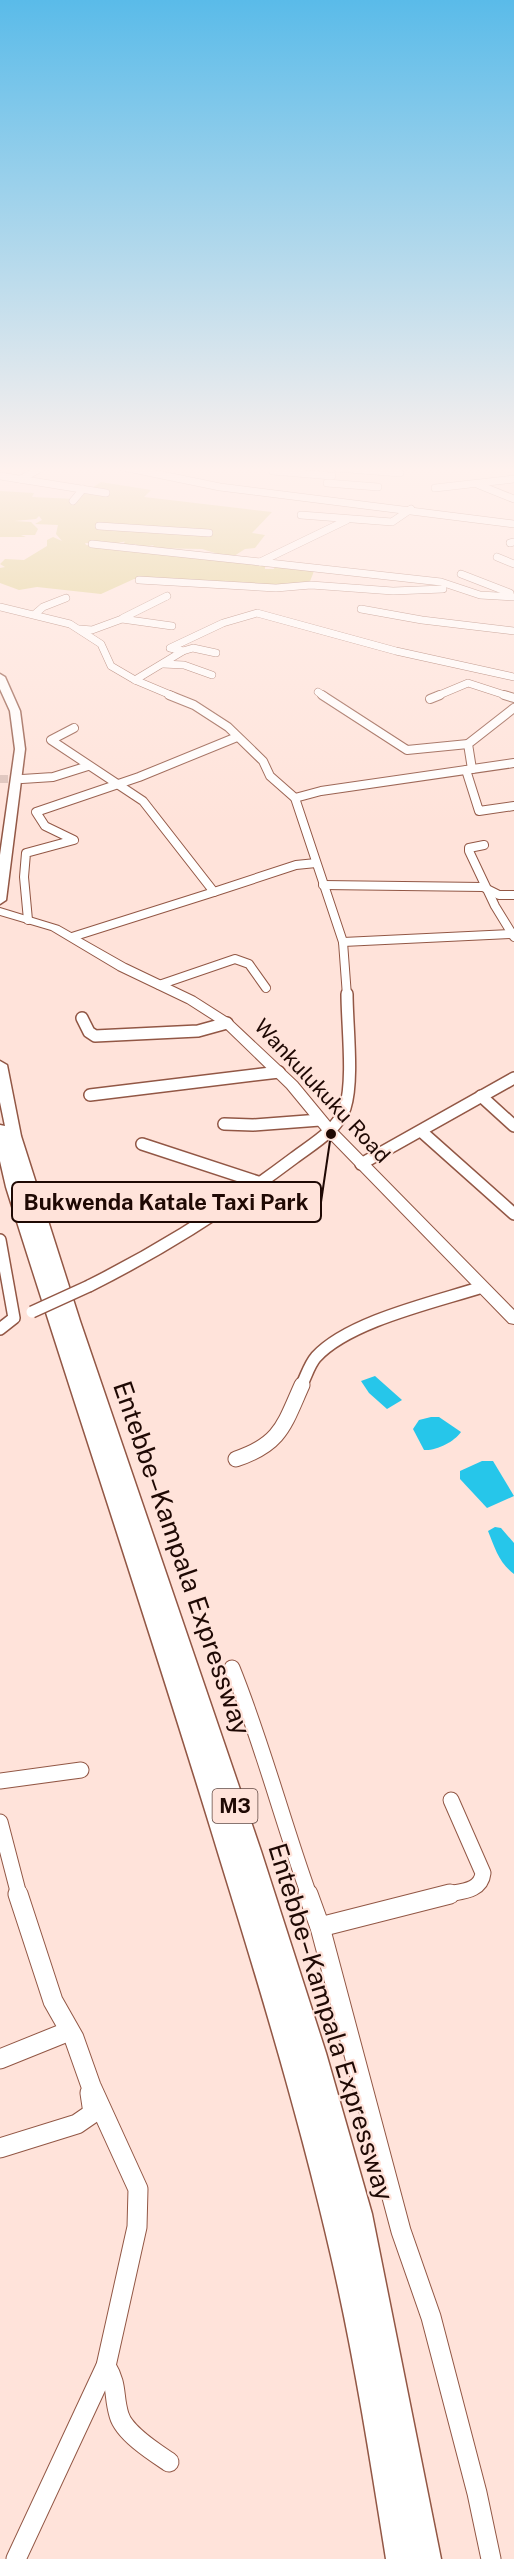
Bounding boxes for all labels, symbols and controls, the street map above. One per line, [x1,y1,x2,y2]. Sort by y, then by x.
street label: Wankulukuku Road [249,1014,395,1168]
callout: Bukwenda Katale Taxi Park [12,1182,321,1222]
text: Bukwenda Katale Taxi Park [24,1189,309,1215]
street label: Entebbe–Kampala Expressway [107,1377,258,1739]
road number: M3 [212,1789,258,1823]
street label: Entebbe–Kampala Expressway [262,1839,401,2205]

